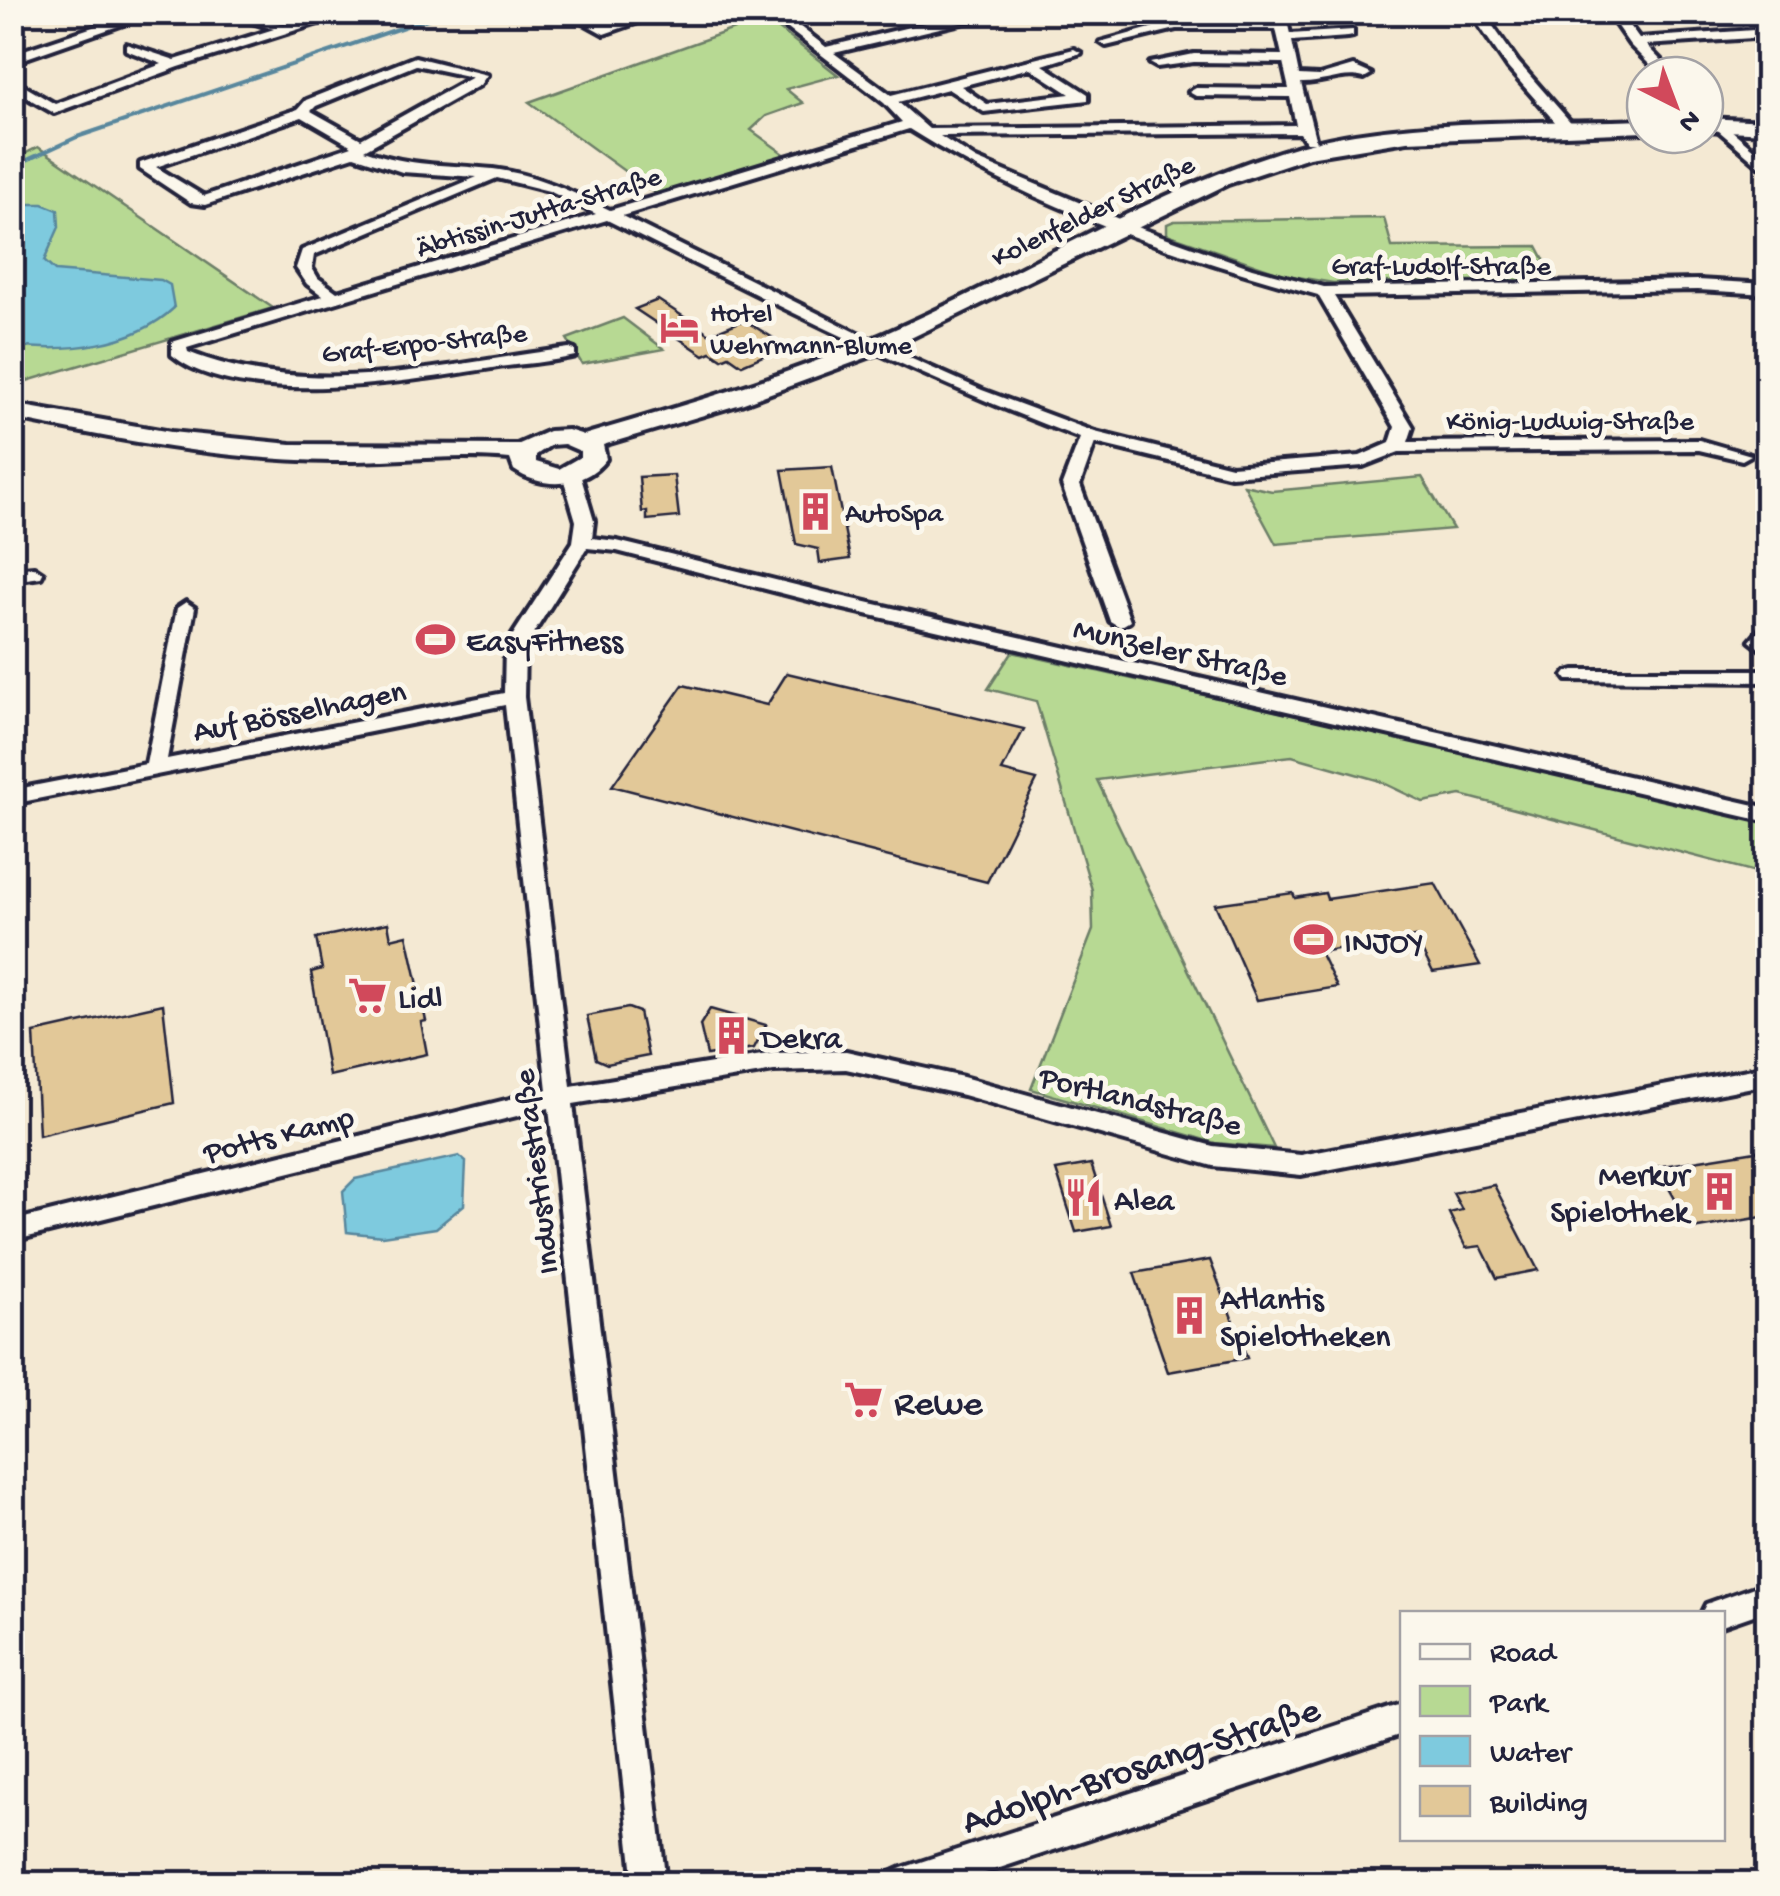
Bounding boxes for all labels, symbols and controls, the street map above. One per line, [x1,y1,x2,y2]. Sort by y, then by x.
north arrow [1625,55,1725,155]
text: N [1671,102,1707,139]
street label: Kolenfelder Straße [987,149,1201,276]
street label: Äbtissin-Jutta-Straße [413,161,666,267]
street label: Graf-Ludolf-Straße [1331,252,1551,285]
place label: Hotel Wehrmann-Blume [710,299,913,364]
hotel icon: Hotel Wehrmann-Blume [659,306,701,348]
street label: Graf-Erpo-Straße [320,318,529,373]
street label: König-Ludwig-Straße [1446,407,1694,440]
building icon: AutoSpa [794,490,836,532]
place label: AutoSpa [845,499,944,532]
street label: Munzeler Straße [1069,612,1291,698]
sports icon: EasyFitness [415,618,457,660]
place label: EasyFitness [466,625,624,663]
street label: Auf Bösselhagen [190,675,410,753]
sports icon: INJOY [1293,919,1335,961]
place label: INJOY [1344,926,1424,964]
supermarket icon: Lidl [347,975,389,1017]
place label: Lidl [398,982,442,1020]
building icon: Dekra [710,1015,752,1057]
place label: Dekra [759,1022,843,1060]
street label: Portlandstraße [1034,1060,1245,1147]
street label: Industriestraße [507,1066,570,1276]
street label: Potts Kamp [199,1101,359,1175]
place label: Merkur Spielothek [1550,1159,1692,1234]
building icon: Merkur Spielothek [1698,1170,1740,1212]
restaurant icon: Alea [1063,1177,1105,1219]
place label: Alea [1114,1184,1175,1222]
place label: Atlantis Spielotheken [1220,1283,1390,1358]
building icon: Atlantis Spielotheken [1169,1294,1211,1336]
supermarket icon: Rewe [843,1379,885,1421]
place label: Rewe [894,1384,983,1428]
legend [1400,1611,1725,1841]
text: Road [1490,1638,1558,1673]
text: Park [1489,1688,1550,1723]
street label: Adolph-Brosang-Straße [957,1690,1327,1847]
text: Water [1490,1738,1573,1773]
text: Building [1489,1788,1588,1823]

